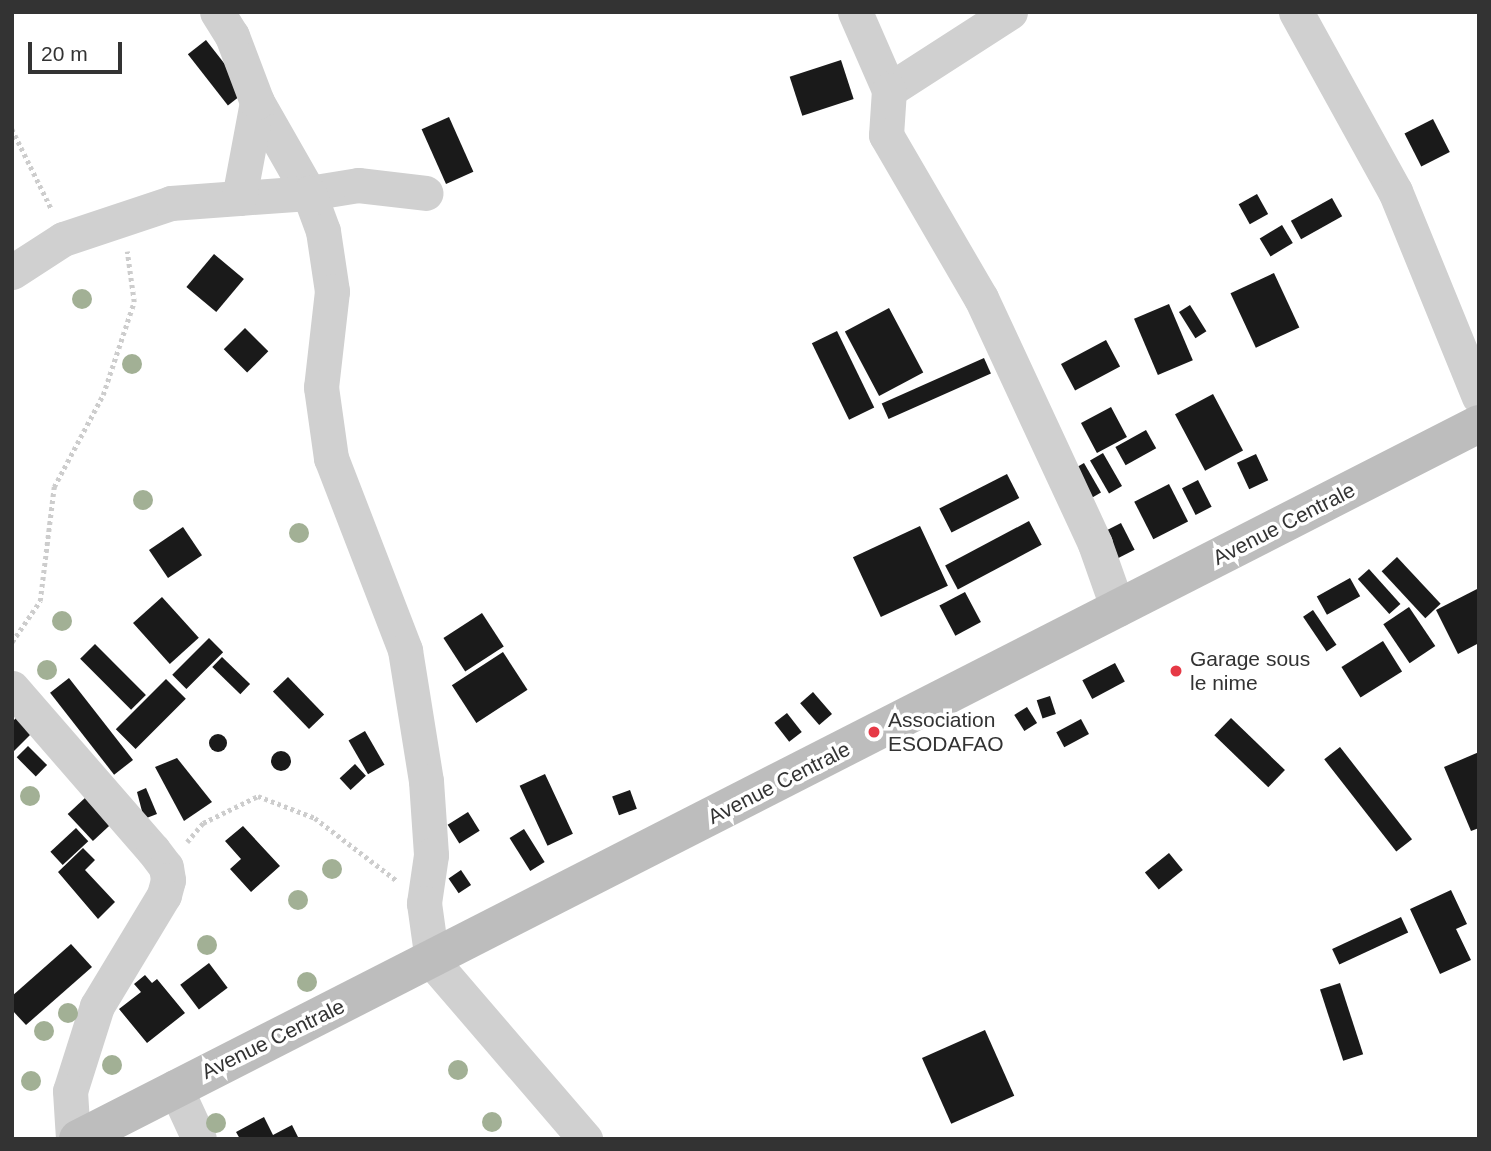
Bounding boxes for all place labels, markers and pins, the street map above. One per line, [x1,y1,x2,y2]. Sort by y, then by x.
place label: Garage sous le nime [1190,646,1310,696]
marker: Garage sous le nime [1168,663,1184,679]
place label: Association ESODAFAO [888,707,1004,757]
marker: Association ESODAFAO [866,724,882,740]

